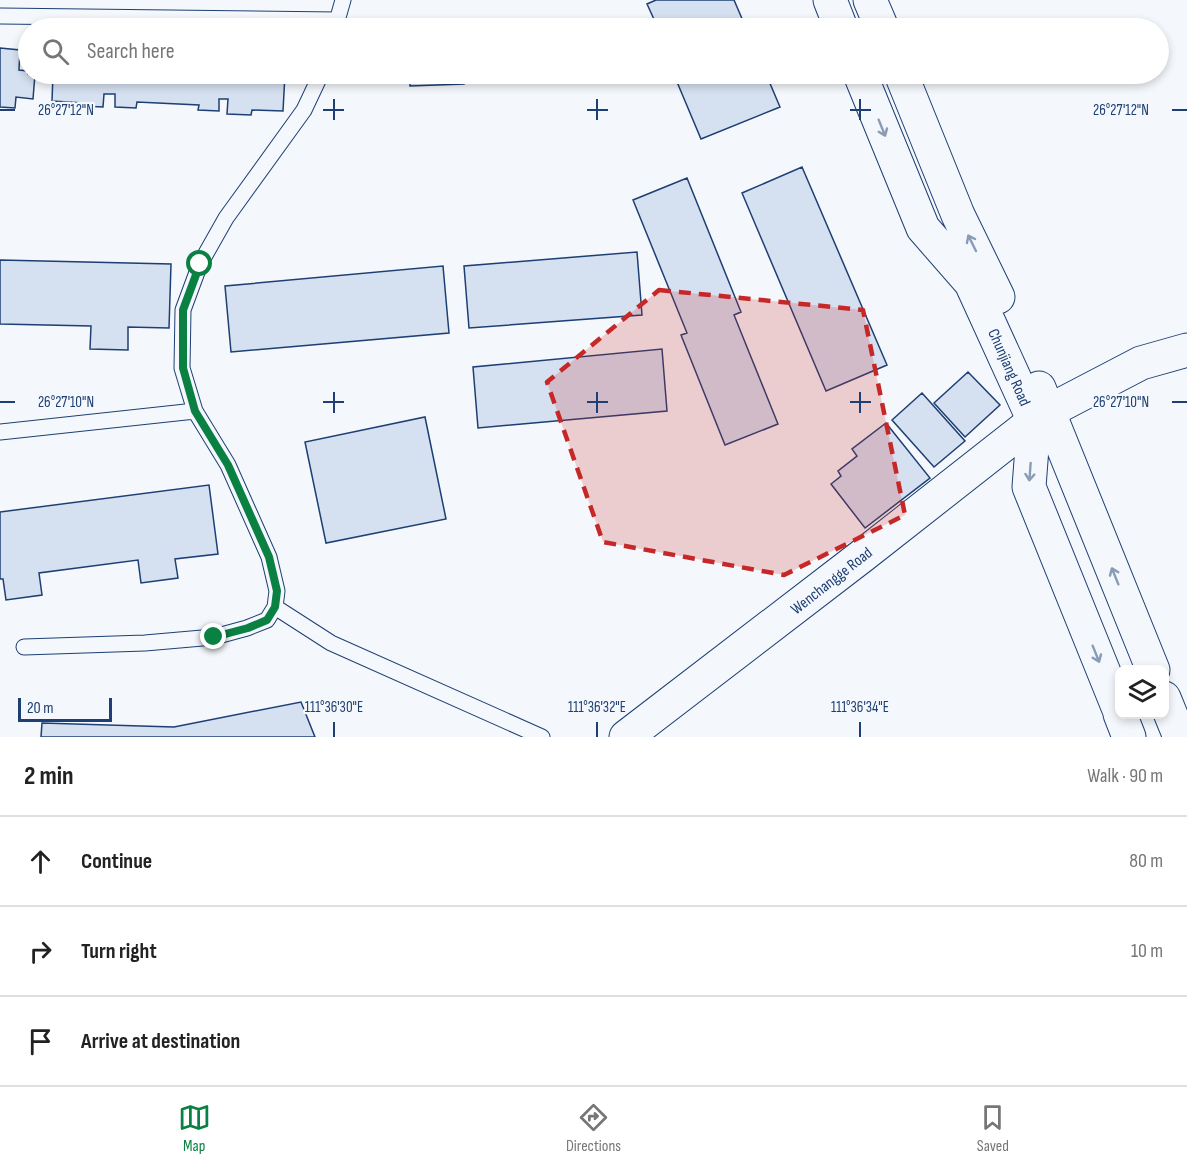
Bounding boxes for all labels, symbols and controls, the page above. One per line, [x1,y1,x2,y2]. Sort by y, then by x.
search box [18,18,1169,84]
icon: search [39,35,72,68]
text: Search here [87,38,174,65]
text: 26°27'12"N [38,101,94,120]
text: 26°27'12"N [1093,101,1149,120]
one-way arrow [877,118,888,136]
one-way arrow [966,234,978,252]
route start [186,250,212,276]
street label: Chunjiang Road [983,326,1034,409]
text: 26°27'10"N [38,393,94,412]
text: 26°27'10"N [1093,393,1149,412]
one-way arrow [1024,461,1035,481]
street label: Wenchangge Road [787,544,876,619]
one-way arrow [1109,568,1120,586]
route end [200,623,226,649]
one-way arrow [1091,644,1102,662]
map controls [1115,665,1169,719]
button: layers [1115,665,1169,719]
scale bar [18,695,112,722]
text: 111°36'30"E [305,698,363,717]
text: 111°36'32"E [568,698,626,717]
text: 111°36'34"E [831,698,889,717]
text: 20 m [27,699,54,718]
text: 2 min [24,761,74,792]
text: Walk · 90 m [1087,764,1163,788]
icon: ahead [24,845,57,878]
text: Continue [81,848,152,875]
text: 80 m [1129,849,1163,873]
icon: right [24,935,57,968]
text: Turn right [81,938,157,965]
text: 10 m [1131,939,1163,963]
icon: arrive [24,1025,57,1058]
text: Arrive at destination [81,1028,240,1055]
tab: Map [178,1101,211,1156]
tab: Directions [566,1101,621,1156]
tab: Saved [976,1101,1009,1156]

